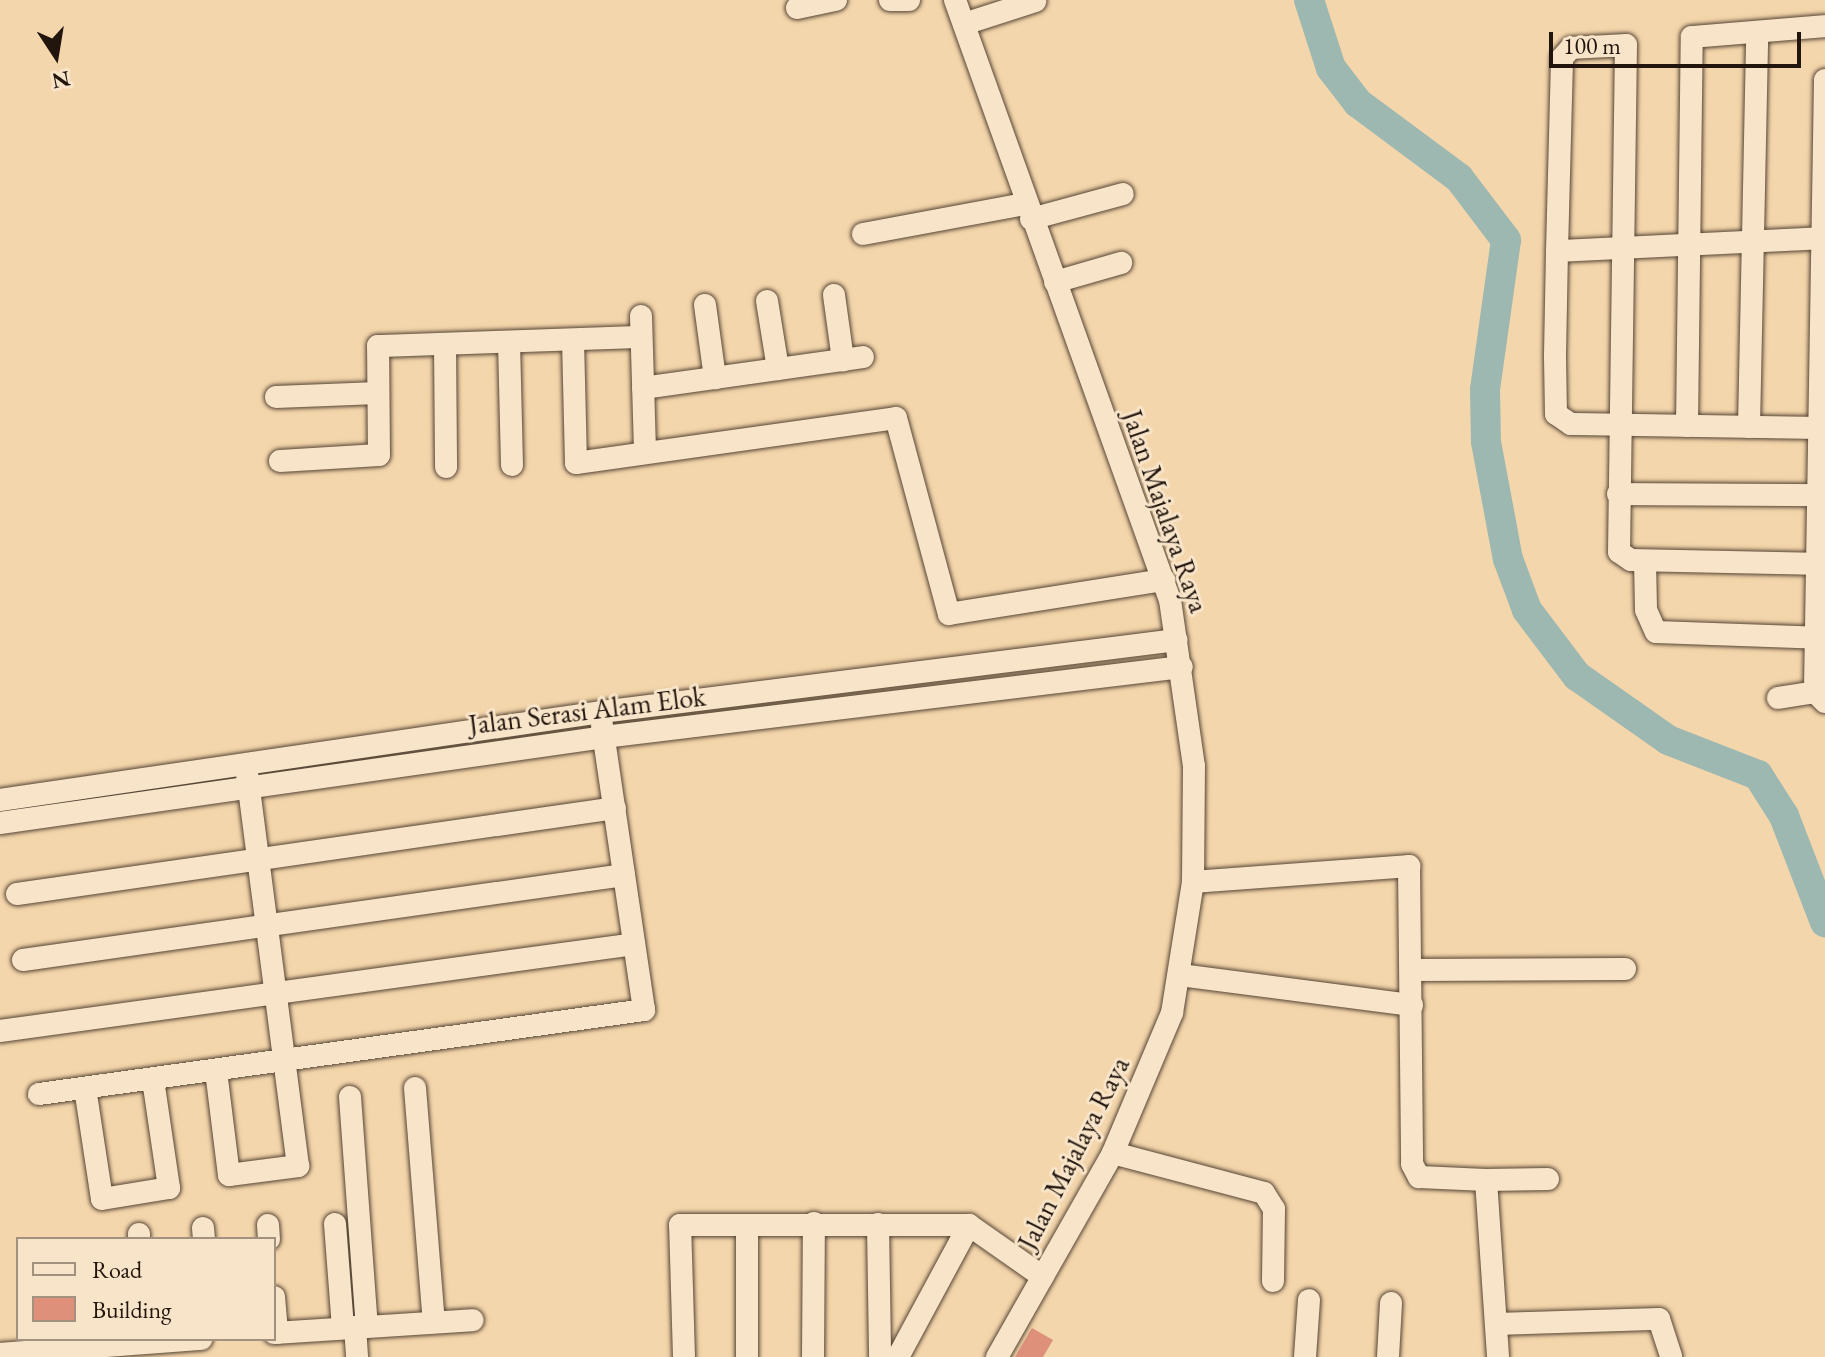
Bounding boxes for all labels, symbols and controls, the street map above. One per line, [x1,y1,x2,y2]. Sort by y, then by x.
north arrow [16,16,96,96]
scale bar [1553,16,1805,66]
text: 100 m [1563,30,1621,61]
text: N [49,64,73,96]
street label: Jalan Majalaya Raya [1116,405,1216,617]
street label: Jalan Serasi Alam Elok [467,679,707,741]
street label: Jalan Majalaya Raya [1010,1051,1136,1255]
legend [16,1237,276,1341]
text: Road [92,1254,142,1285]
text: Building [92,1294,172,1325]

